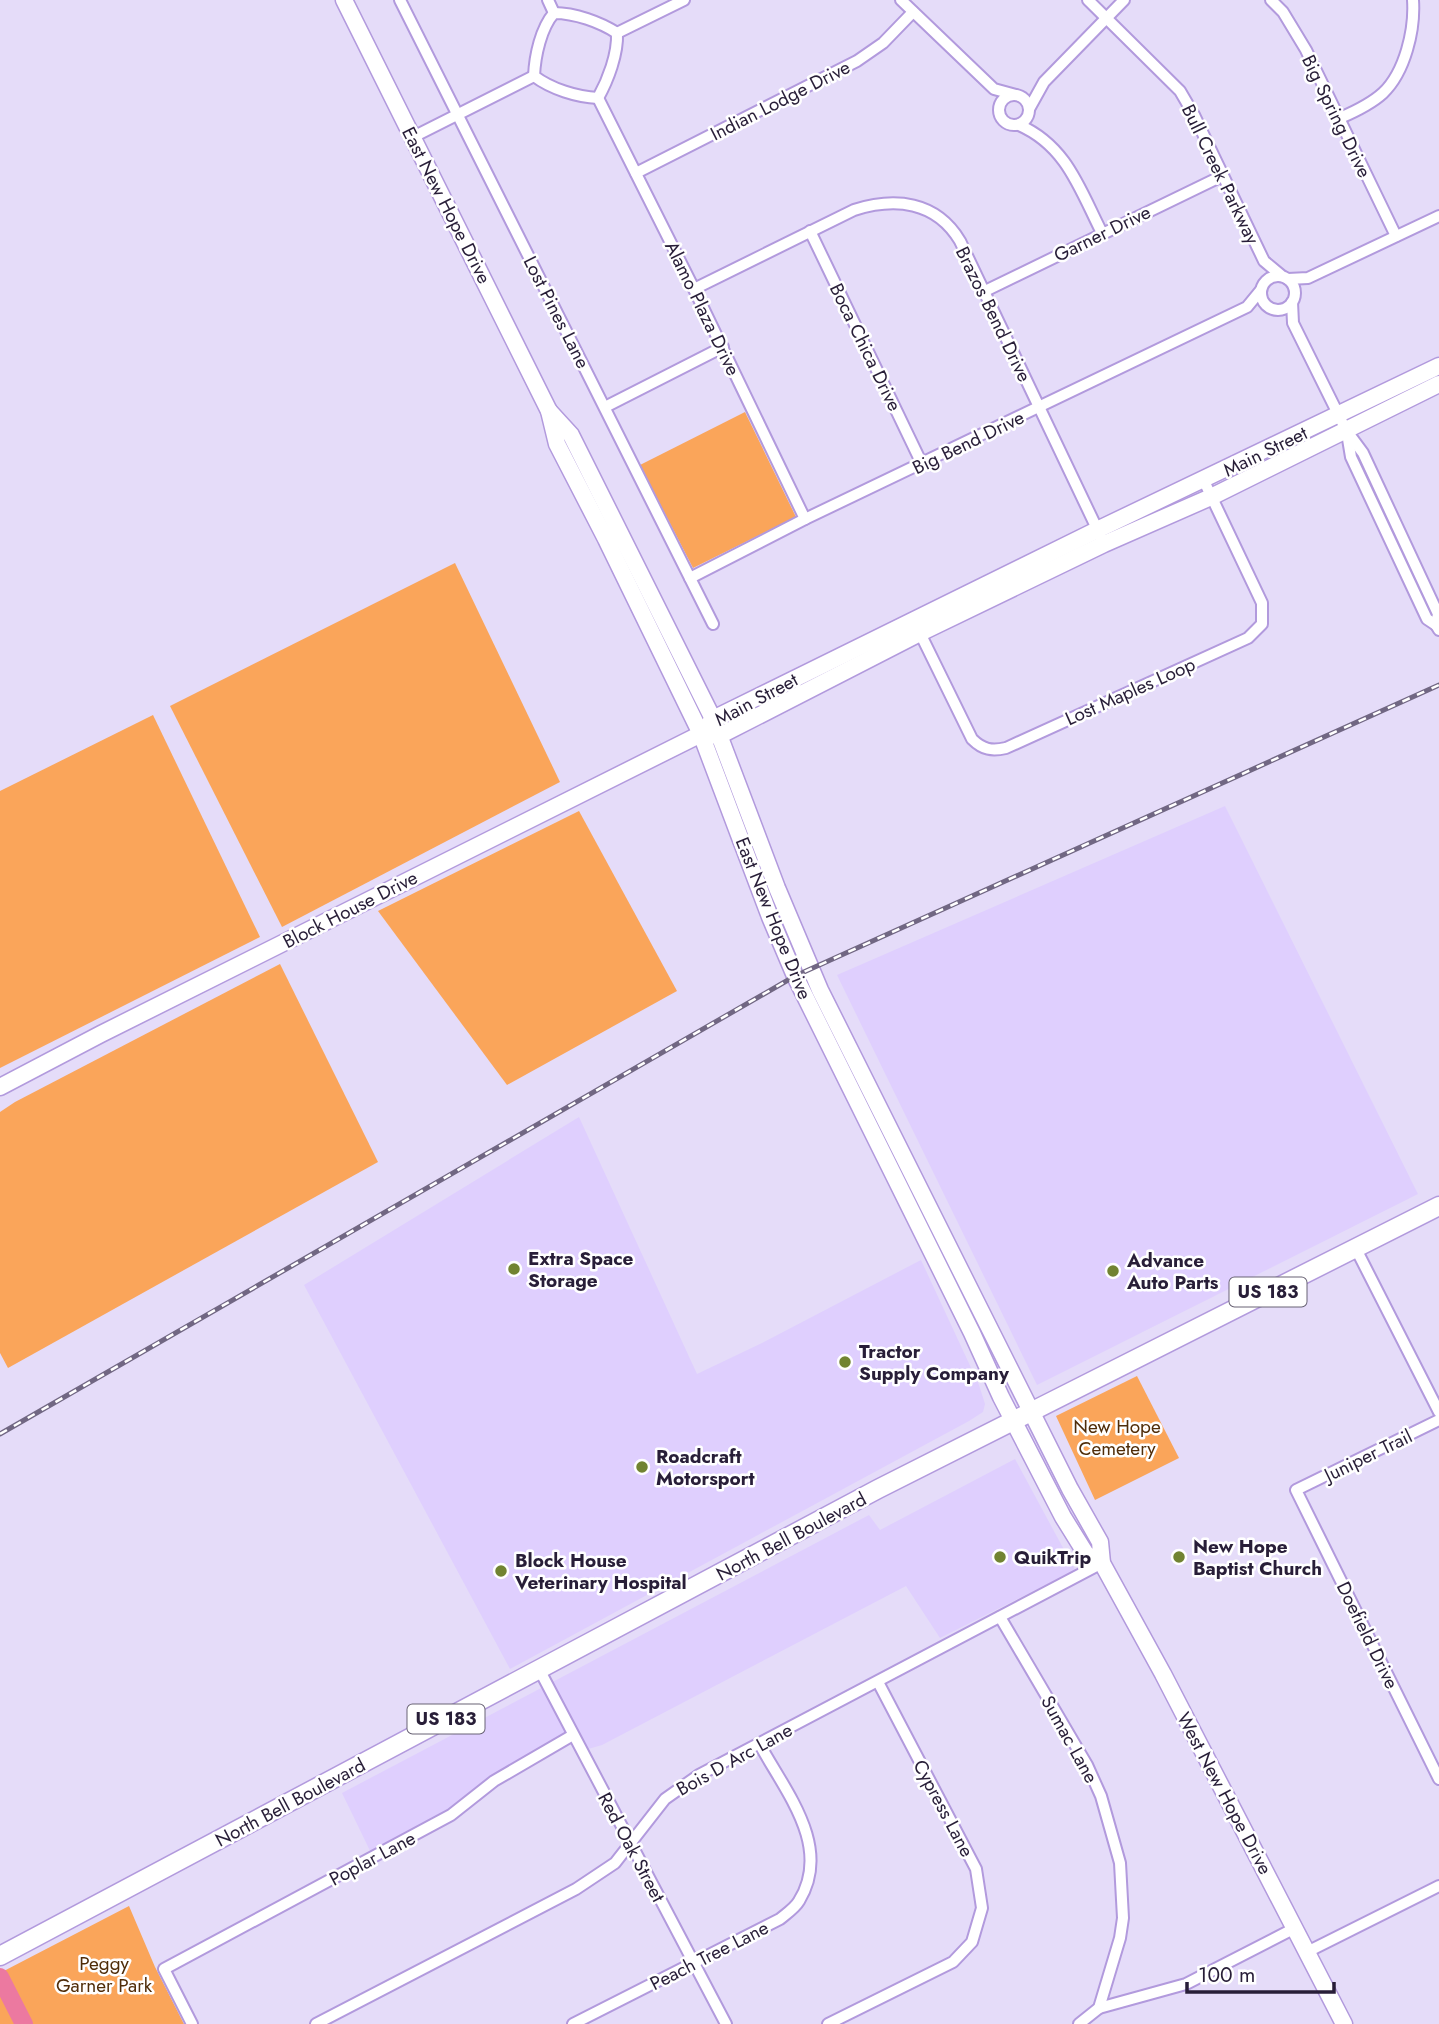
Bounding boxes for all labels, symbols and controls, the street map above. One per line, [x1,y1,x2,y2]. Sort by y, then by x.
street label: Big Spring Drive [1295,50,1378,182]
street label: Indian Lodge Drive [706,53,855,147]
street label: Bull Creek Parkway [1175,100,1266,249]
street label: East New Hope Drive [395,122,498,289]
street label: Garner Drive [1049,198,1155,269]
street label: Alamo Plaza Drive [658,236,747,380]
street label: Brazos Bend Drive [949,242,1038,387]
street label: Lost Pines Lane [517,251,597,373]
street label: Boca Chica Drive [823,279,908,416]
street label: Big Bend Drive [908,404,1029,481]
street label: Main Street [1219,419,1312,483]
street label: Lost Maples Loop [1061,651,1200,732]
street label: Main Street [710,666,803,733]
street label: East New Hope Drive [729,833,819,1004]
street label: Block House Drive [278,864,422,955]
place label: Extra Space Storage [528,1245,634,1294]
place label: Advance Auto Parts [1126,1247,1219,1296]
marker: Extra Space Storage [506,1261,522,1277]
marker: Advance Auto Parts [1105,1263,1121,1279]
road number: US 183 [1230,1278,1306,1307]
place label: Tractor Supply Company [859,1338,1010,1387]
marker: Tractor Supply Company [837,1354,853,1370]
park label: New Hope Cemetery [1073,1413,1161,1462]
street label: Juniper Trail [1317,1423,1417,1490]
place label: Roadcraft Motorsport [656,1443,755,1492]
marker: Roadcraft Motorsport [634,1459,650,1475]
street label: North Bell Boulevard [711,1485,871,1587]
place label: New Hope Baptist Church [1193,1533,1322,1582]
place label: QuikTrip [1014,1544,1091,1571]
place label: Block House Veterinary Hospital [514,1547,687,1596]
marker: QuikTrip [992,1549,1008,1565]
marker: New Hope Baptist Church [1171,1549,1187,1565]
marker: Block House Veterinary Hospital [493,1563,509,1579]
street label: Doefield Drive [1330,1577,1405,1694]
street label: Sumac Lane [1034,1690,1105,1788]
road number: US 183 [408,1704,485,1734]
street label: West New Hope Drive [1170,1707,1279,1879]
street label: Bois D Arc Lane [671,1716,797,1802]
street label: North Bell Boulevard [210,1751,370,1853]
street label: Cypress Lane [907,1755,981,1862]
street label: Red Oak Street [591,1788,672,1907]
street label: Poplar Lane [324,1824,420,1892]
street label: Peach Tree Lane [645,1914,773,1997]
park label: Peggy Garner Park [56,1950,153,1999]
scale bar [1187,1951,1334,1995]
text: 100 m [1198,1960,1255,1990]

